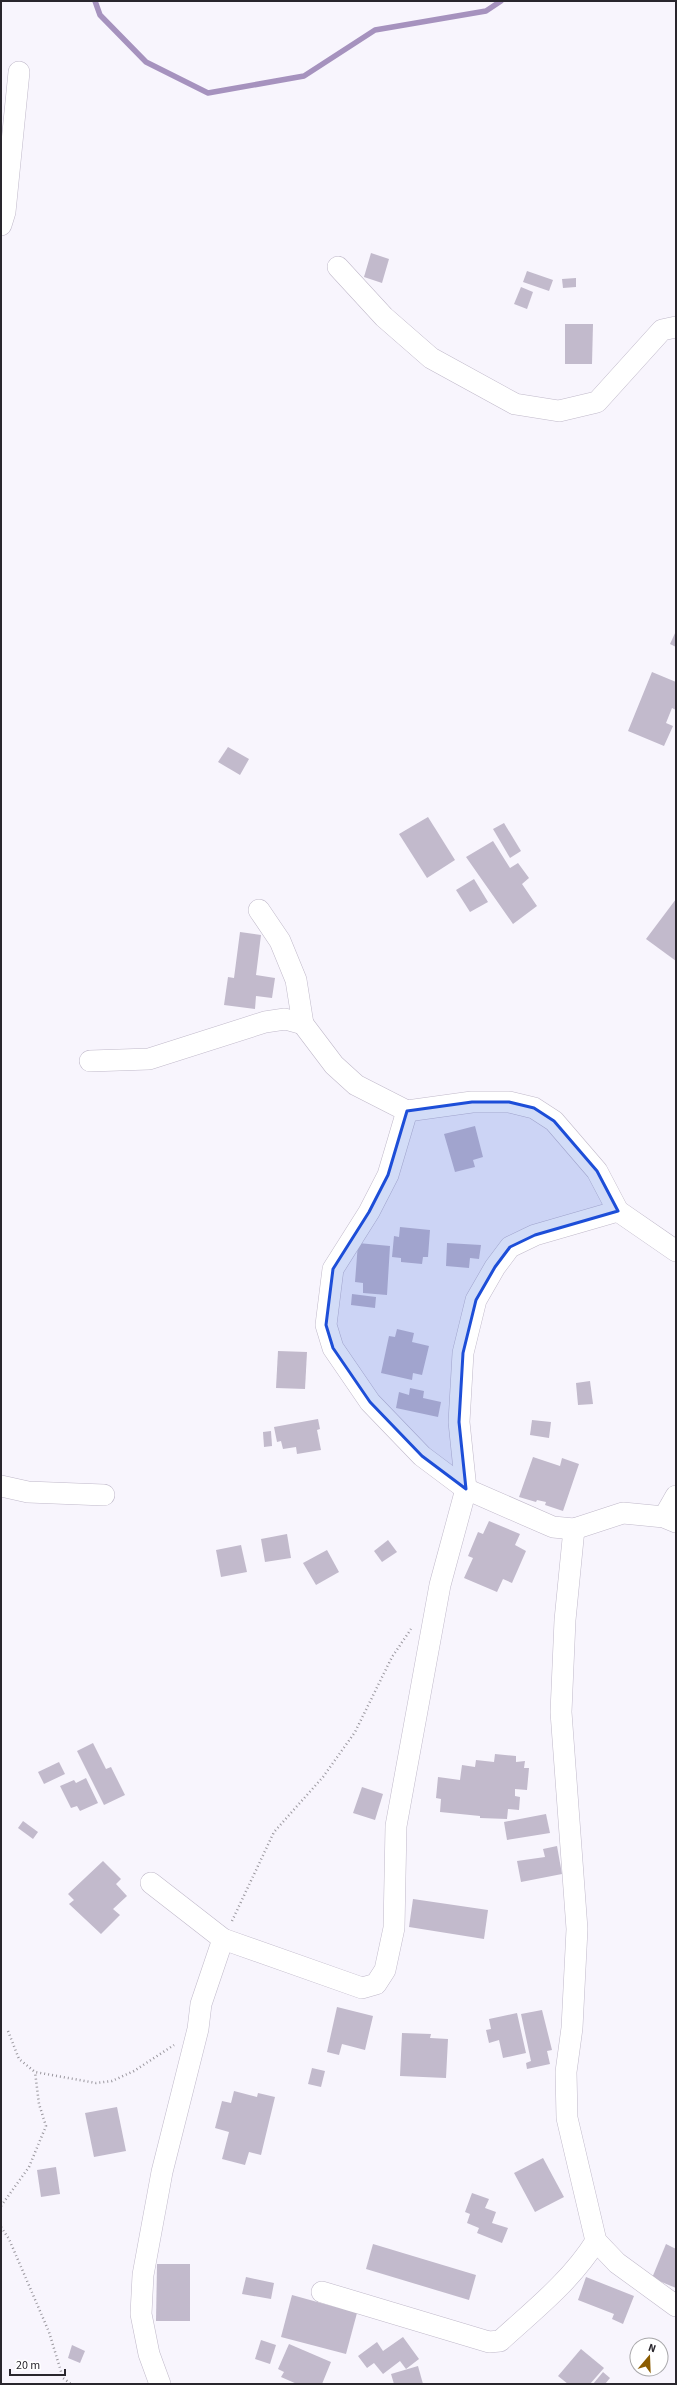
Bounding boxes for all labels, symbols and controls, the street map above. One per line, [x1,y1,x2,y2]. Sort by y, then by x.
north arrow [629,2337,669,2377]
text: N [646,2340,658,2356]
scale bar [10,2351,65,2377]
text: 20 m [16,2357,40,2374]

